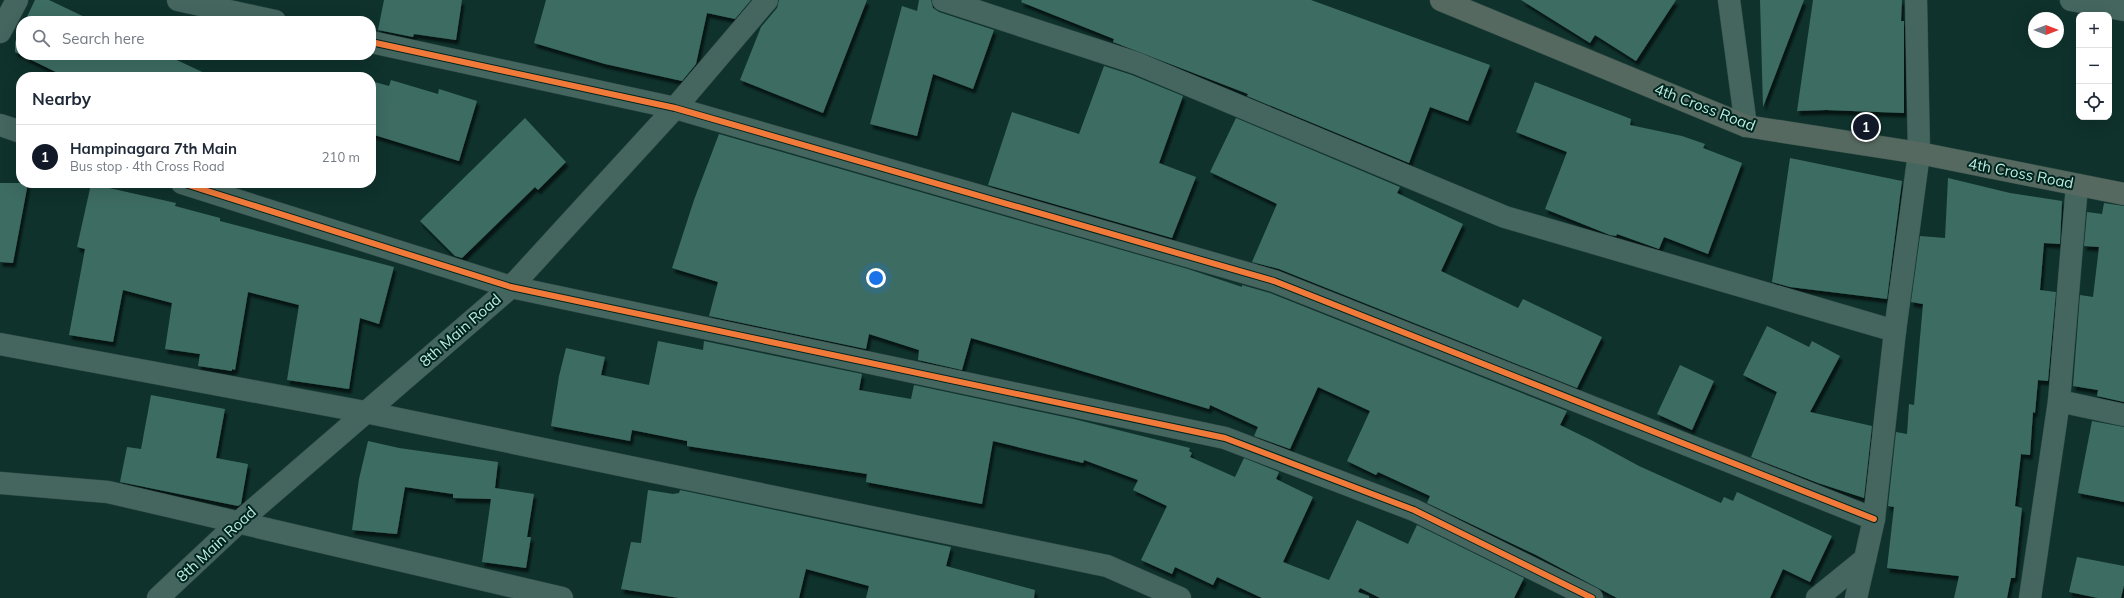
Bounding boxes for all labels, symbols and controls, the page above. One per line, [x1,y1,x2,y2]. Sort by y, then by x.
north arrow [2028,12,2064,48]
map controls [2076,12,2112,120]
button: + [2076,12,2112,48]
search box [16,16,376,60]
icon: search [30,27,52,49]
text: Search here [62,29,144,48]
button: − [2076,48,2112,84]
street label: 4th Cross Road [1652,79,1758,135]
button: locate [2076,84,2112,120]
text: Nearby [32,88,91,109]
pin: 1 [1853,112,1879,142]
text: Hampinagara 7th Main [70,139,237,158]
text: 1 [41,149,49,165]
text: 210 m [322,149,360,165]
street label: 4th Cross Road [1967,153,2075,193]
text: Bus stop · 4th Cross Road [70,158,225,174]
your location [866,268,886,288]
street label: 8th Main Road [415,289,505,371]
street label: 8th Main Road [172,502,260,586]

